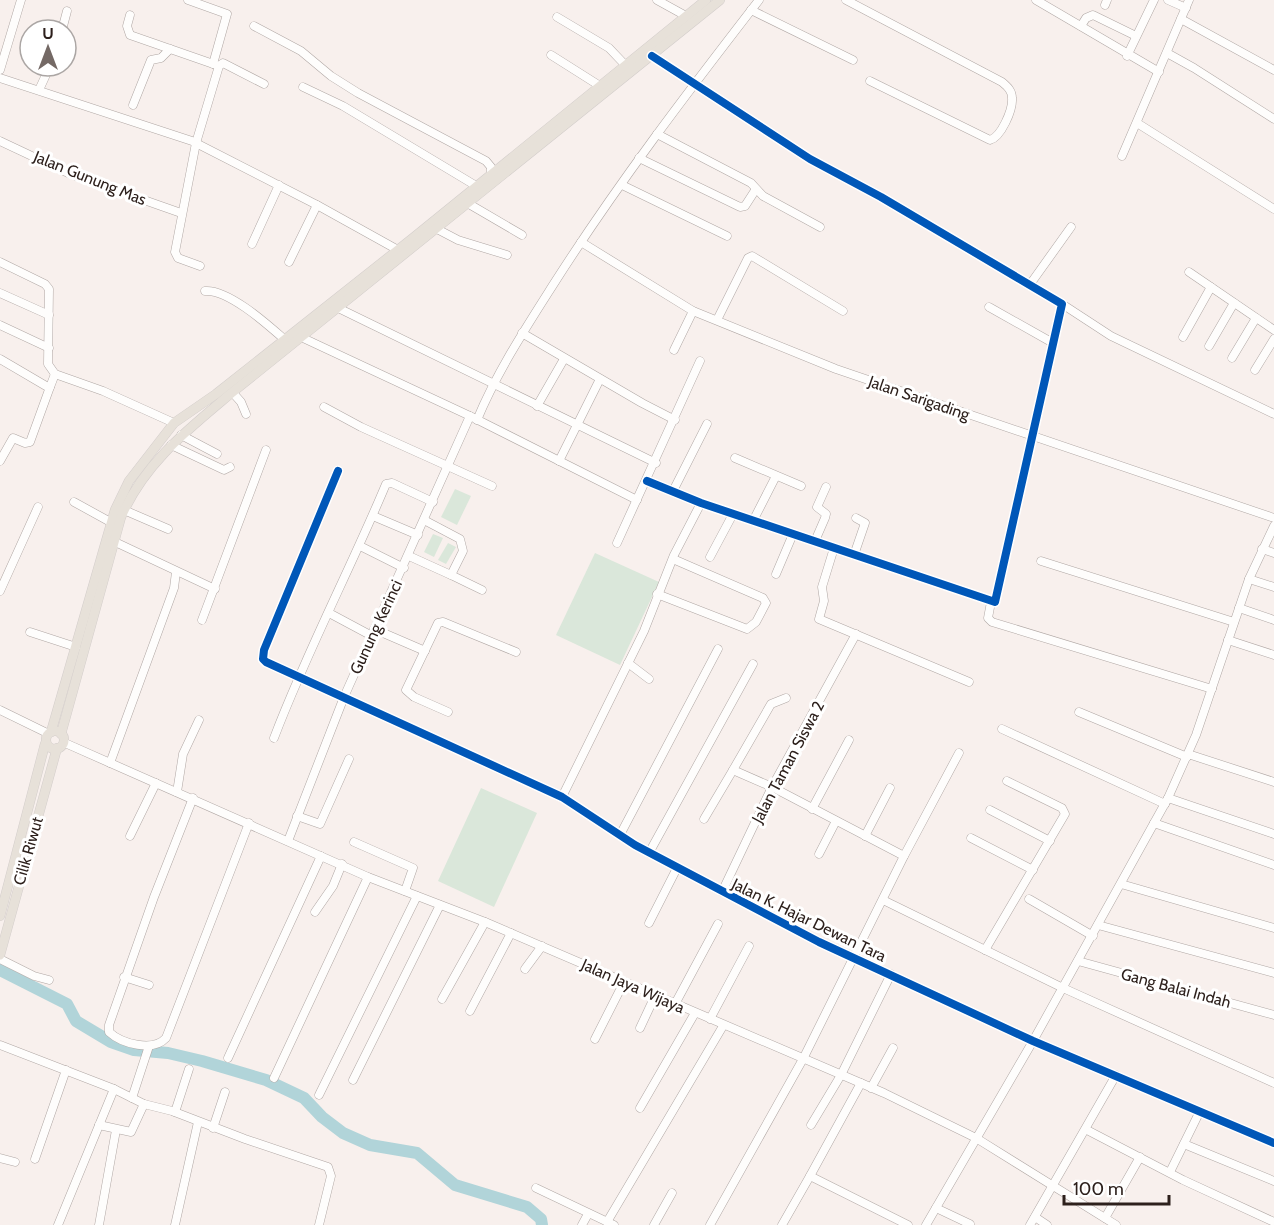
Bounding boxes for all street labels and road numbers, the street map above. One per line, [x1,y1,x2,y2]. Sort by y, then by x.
street label: Jalan Gunung Mas [30,146,149,209]
street label: Jalan Sarigading [865,371,973,425]
street label: Gunung Kerinci [346,577,406,677]
street label: Jalan Taman Siswa 2 [747,698,828,827]
street label: Cilik Riwut [9,814,47,887]
street label: Jalan K. Hajar Dewan Tara [728,874,890,966]
street label: Jalan Jaya Wijaya [578,954,688,1017]
street label: Gang Balai Indah [1119,964,1233,1012]

